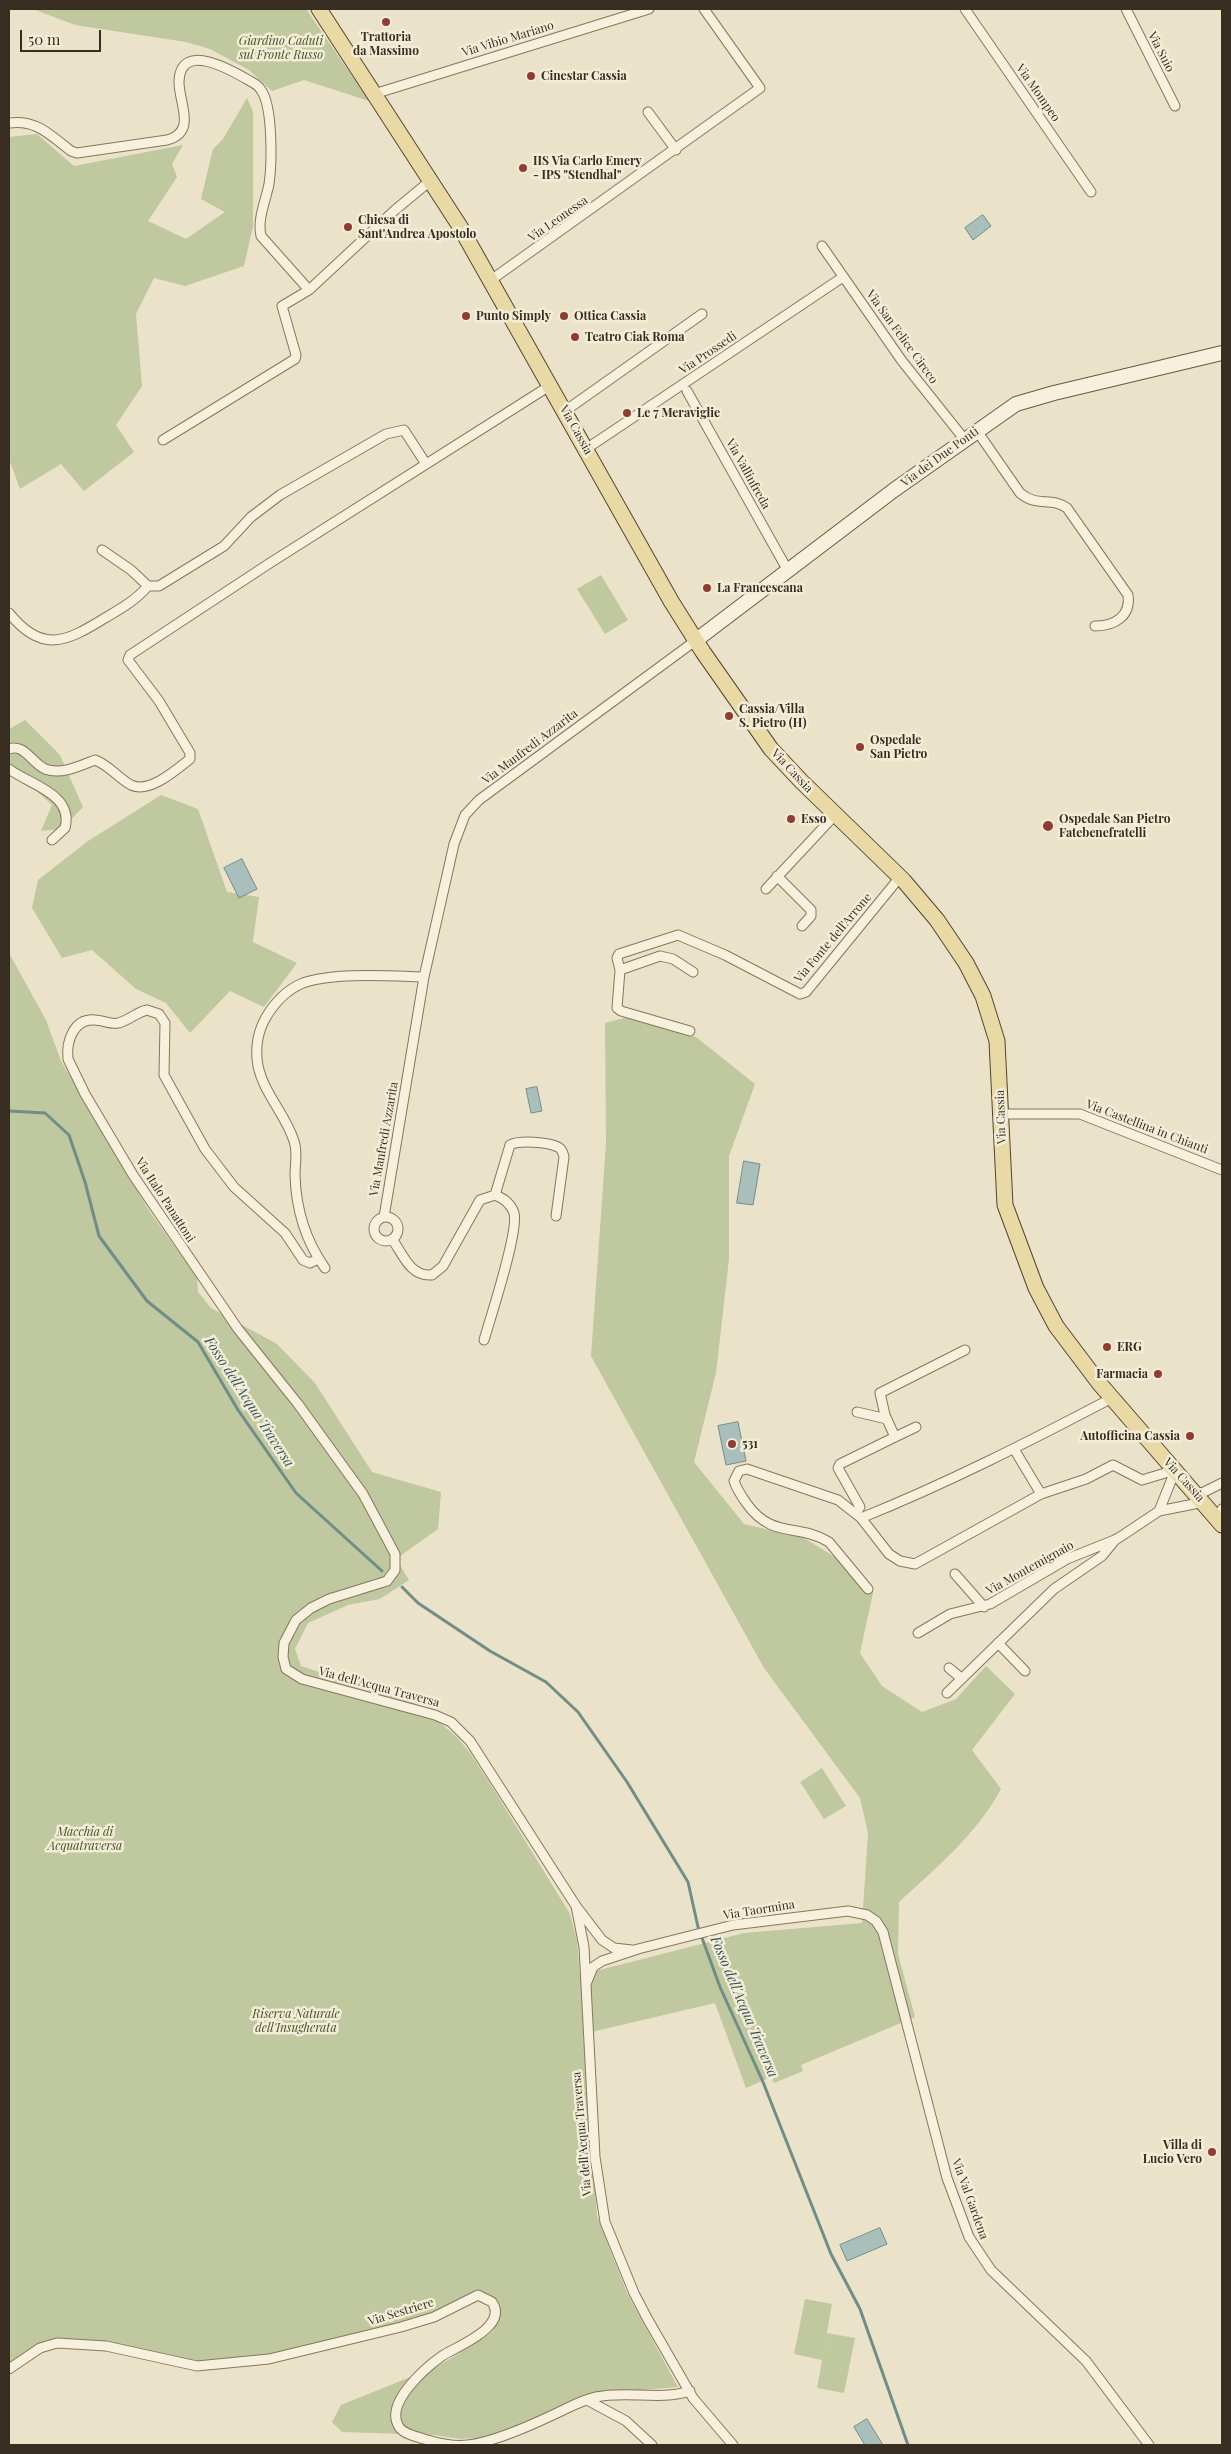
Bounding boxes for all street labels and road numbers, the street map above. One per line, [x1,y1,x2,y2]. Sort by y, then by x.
street label: Via Vibio Mariano [460,18,556,60]
street label: Via Suio [1145,29,1177,75]
street label: Via Mompeo [1013,62,1063,124]
street label: Via Leonessa [525,193,591,245]
street label: Via San Felice Circeo [863,287,941,387]
street label: Via Prossedi [677,329,739,377]
street label: Via Cassia [557,403,595,457]
street label: Via dei Due Ponti [898,424,982,490]
street label: Via Vallinfreda [723,436,773,512]
street label: Via Manfredi Azzarita [479,706,581,788]
street label: Via Cassia [768,746,816,796]
street label: Via Fonte dell'Arrone [791,890,875,986]
street label: Via Manfredi Azzarita [367,1081,401,1197]
street label: Via Cassia [993,1090,1009,1144]
street label: Via Castellina in Chianti [1084,1097,1210,1157]
street label: Via Italo Panattoni [132,1155,198,1245]
street label: Via Cassia [1161,1455,1207,1505]
street label: Via Montemignaio [984,1538,1076,1598]
street label: Via dell'Acqua Traversa [317,1664,441,1710]
street label: Via Taormina [722,1897,796,1923]
street label: Via dell'Acqua Traversa [569,2071,595,2197]
street label: Via Val Gardena [949,2157,991,2241]
street label: Via Sestriere [366,2295,436,2329]

